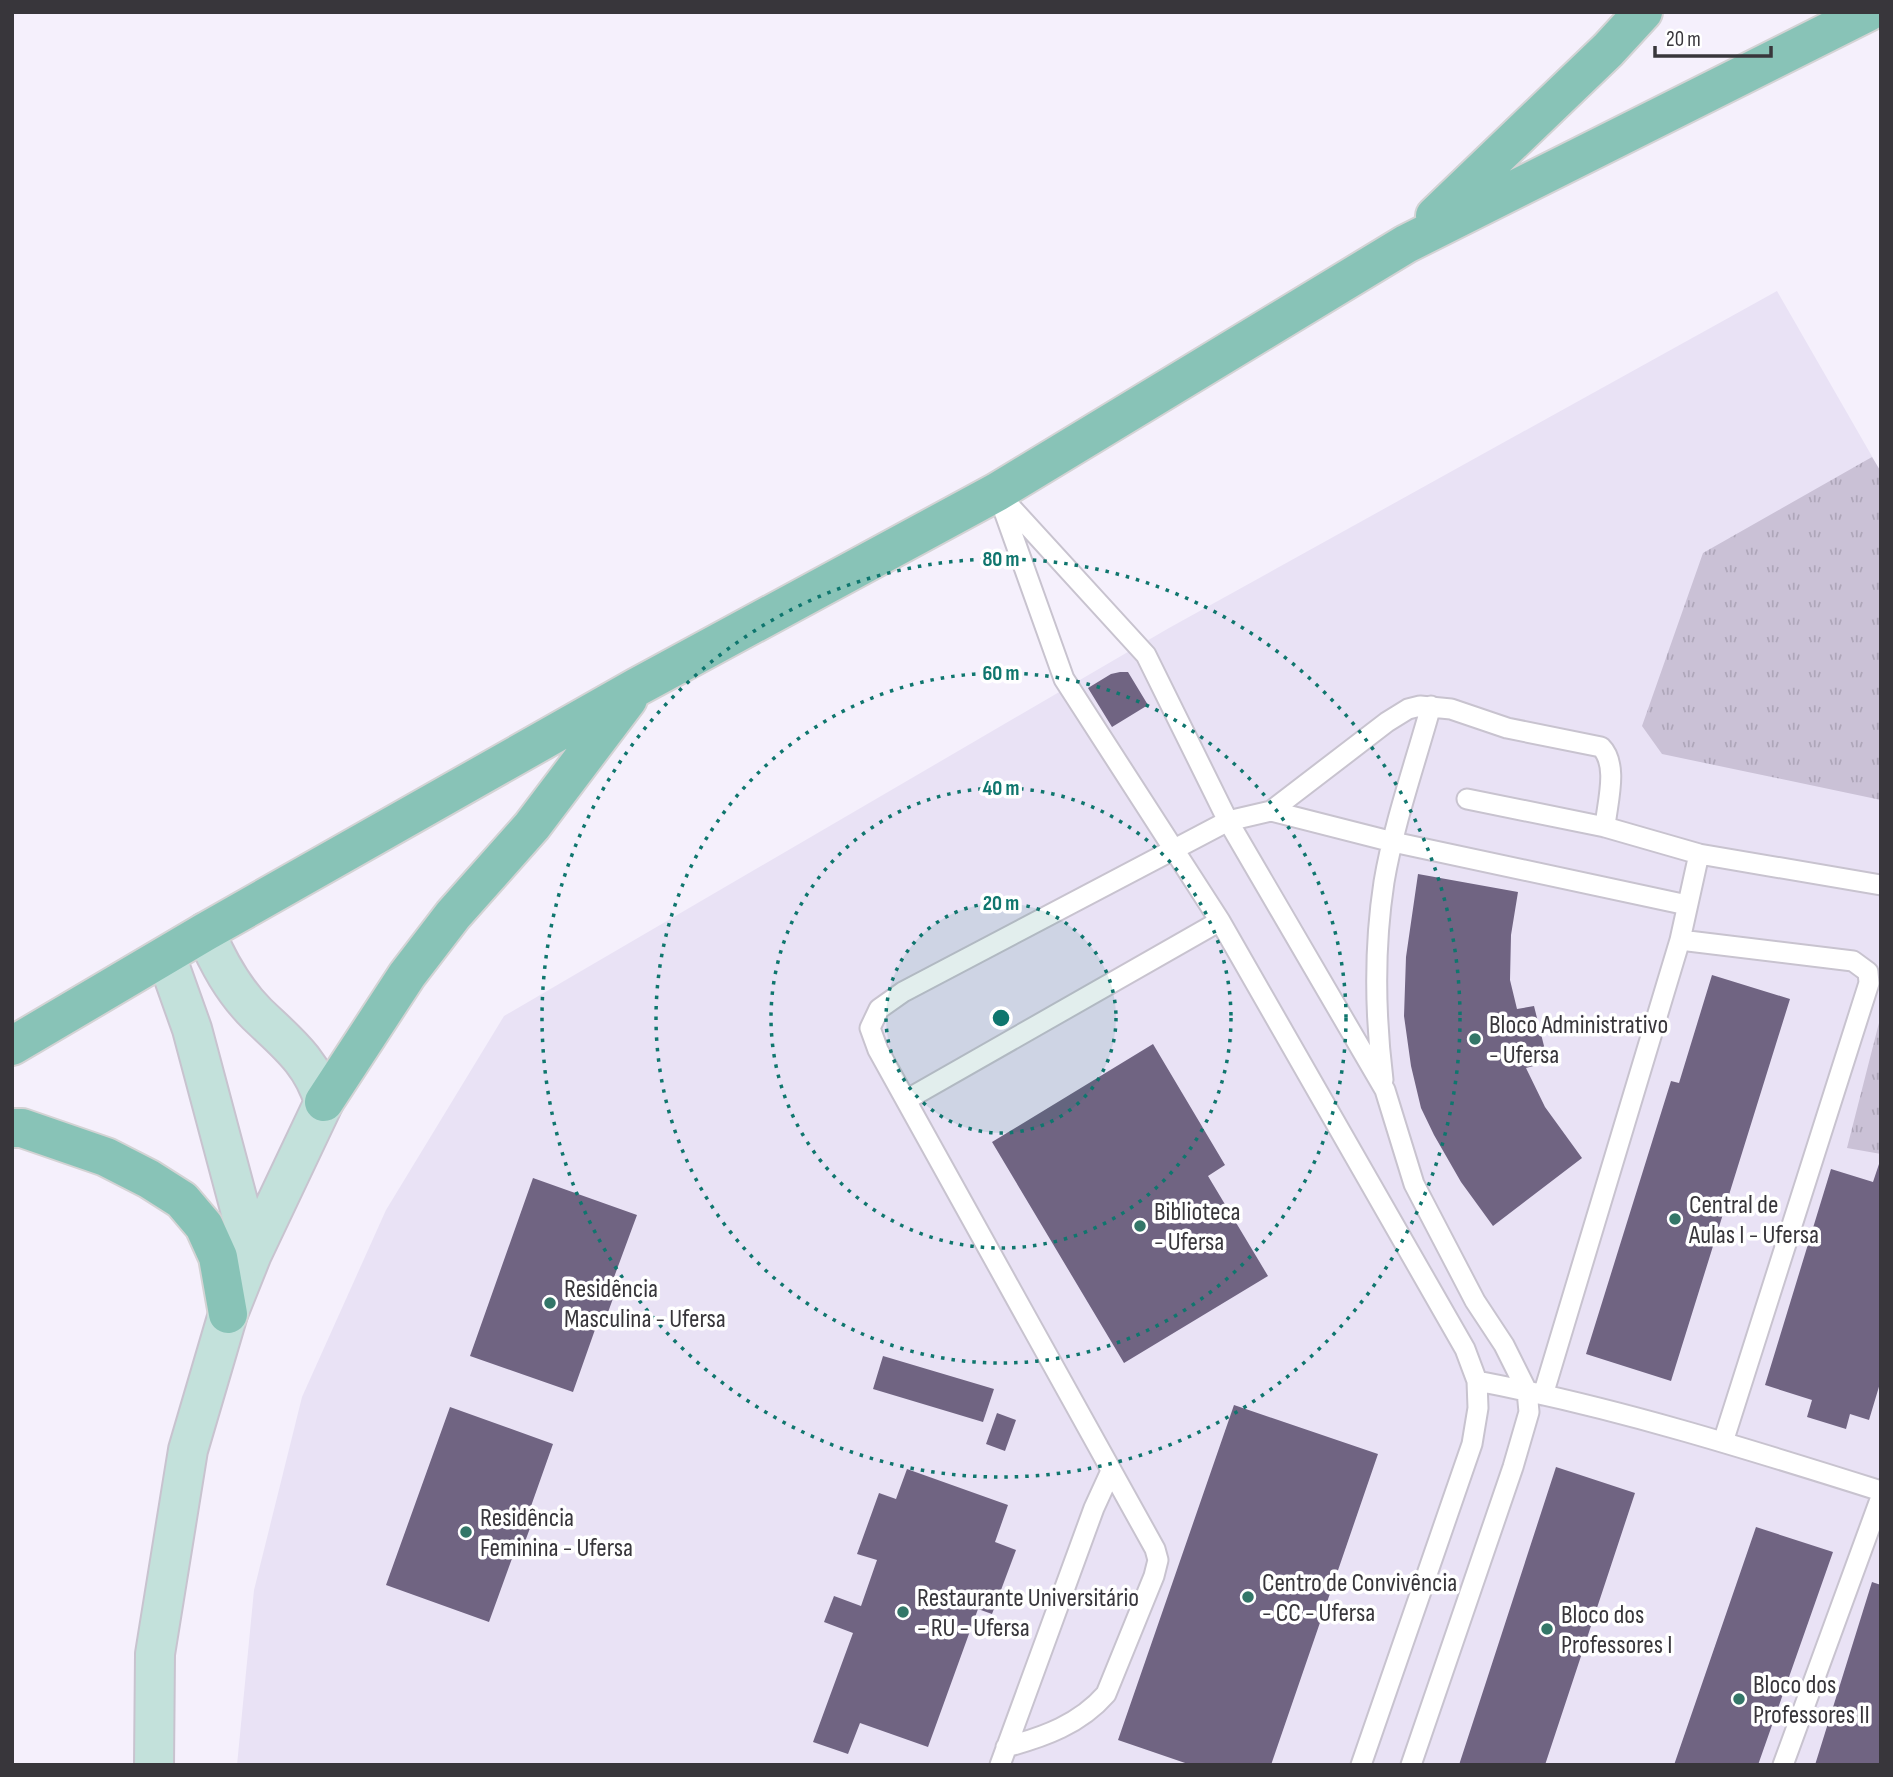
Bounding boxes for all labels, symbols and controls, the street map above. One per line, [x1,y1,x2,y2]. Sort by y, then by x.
scale bar [1655,14,1770,58]
text: 20 m [1666,27,1701,52]
text: 80 m [982,547,1020,572]
text: 60 m [982,661,1020,686]
text: 40 m [983,776,1019,801]
text: 20 m [983,891,1019,916]
centre of rings [989,1006,1013,1030]
place label: Bloco Administrativo - Ufersa [1489,1010,1668,1071]
marker: Bloco Administrativo - Ufersa [1467,1031,1483,1047]
place label: Central de Aulas I - Ufersa [1688,1190,1819,1251]
place label: Biblioteca - Ufersa [1154,1197,1240,1258]
marker: Central de Aulas I - Ufersa [1667,1211,1683,1227]
marker: Biblioteca - Ufersa [1132,1218,1148,1234]
place label: Residência Masculina - Ufersa [564,1274,726,1335]
marker: Residência Masculina - Ufersa [542,1295,558,1311]
place label: Residência Feminina - Ufersa [480,1503,633,1564]
marker: Residência Feminina - Ufersa [458,1524,474,1540]
place label: Centro de Convivência - CC - Ufersa [1262,1568,1457,1629]
place label: Restaurante Universitário - RU - Ufersa [917,1583,1139,1644]
marker: Centro de Convivência - CC - Ufersa [1240,1589,1256,1605]
place label: Bloco dos Professores I [1561,1600,1673,1661]
marker: Restaurante Universitário - RU - Ufersa [895,1604,911,1620]
marker: Bloco dos Professores I [1539,1621,1555,1637]
place label: Bloco dos Professores II [1753,1670,1870,1731]
marker: Bloco dos Professores II [1731,1691,1747,1707]

